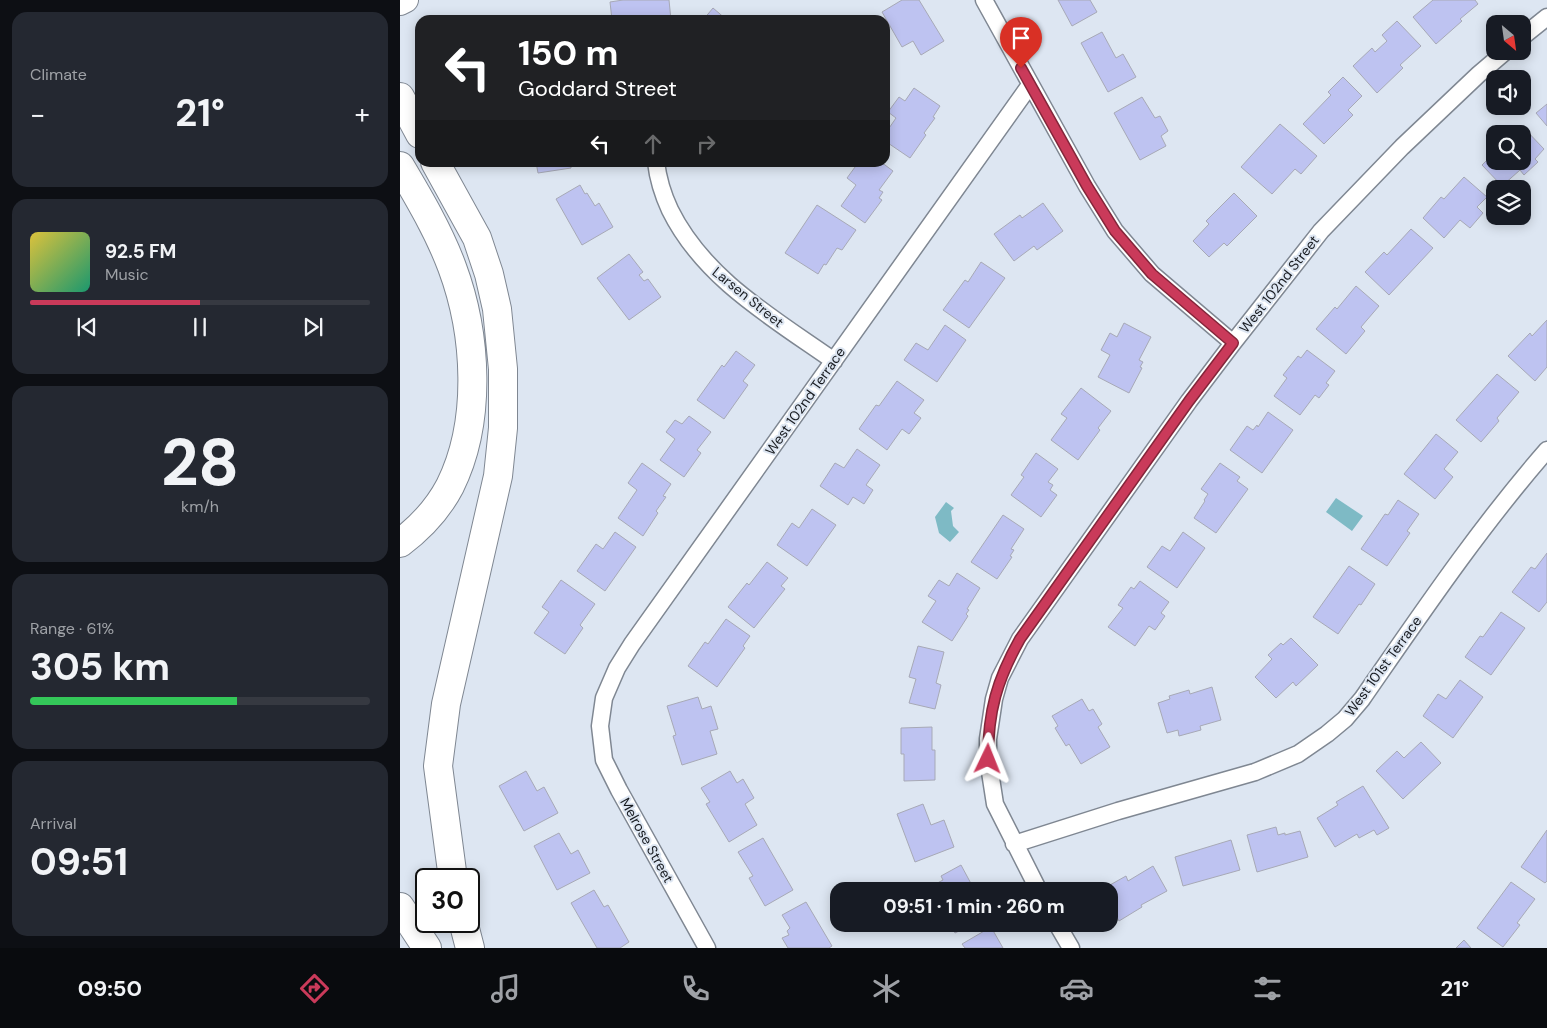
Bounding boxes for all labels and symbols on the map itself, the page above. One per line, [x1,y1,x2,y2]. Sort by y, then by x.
north arrow [1486,15,1531,60]
pin [1000,17,1042,68]
street label: West 102nd Street [1235,232,1323,336]
street label: Larsen Street [709,263,787,331]
street label: West 102nd Terrace [761,344,849,458]
street label: West 101st Terrace [1341,612,1425,720]
position arrow [961,732,1013,784]
street label: Melrose Street [616,794,678,886]
speed limit sign: 30 [415,868,480,933]

